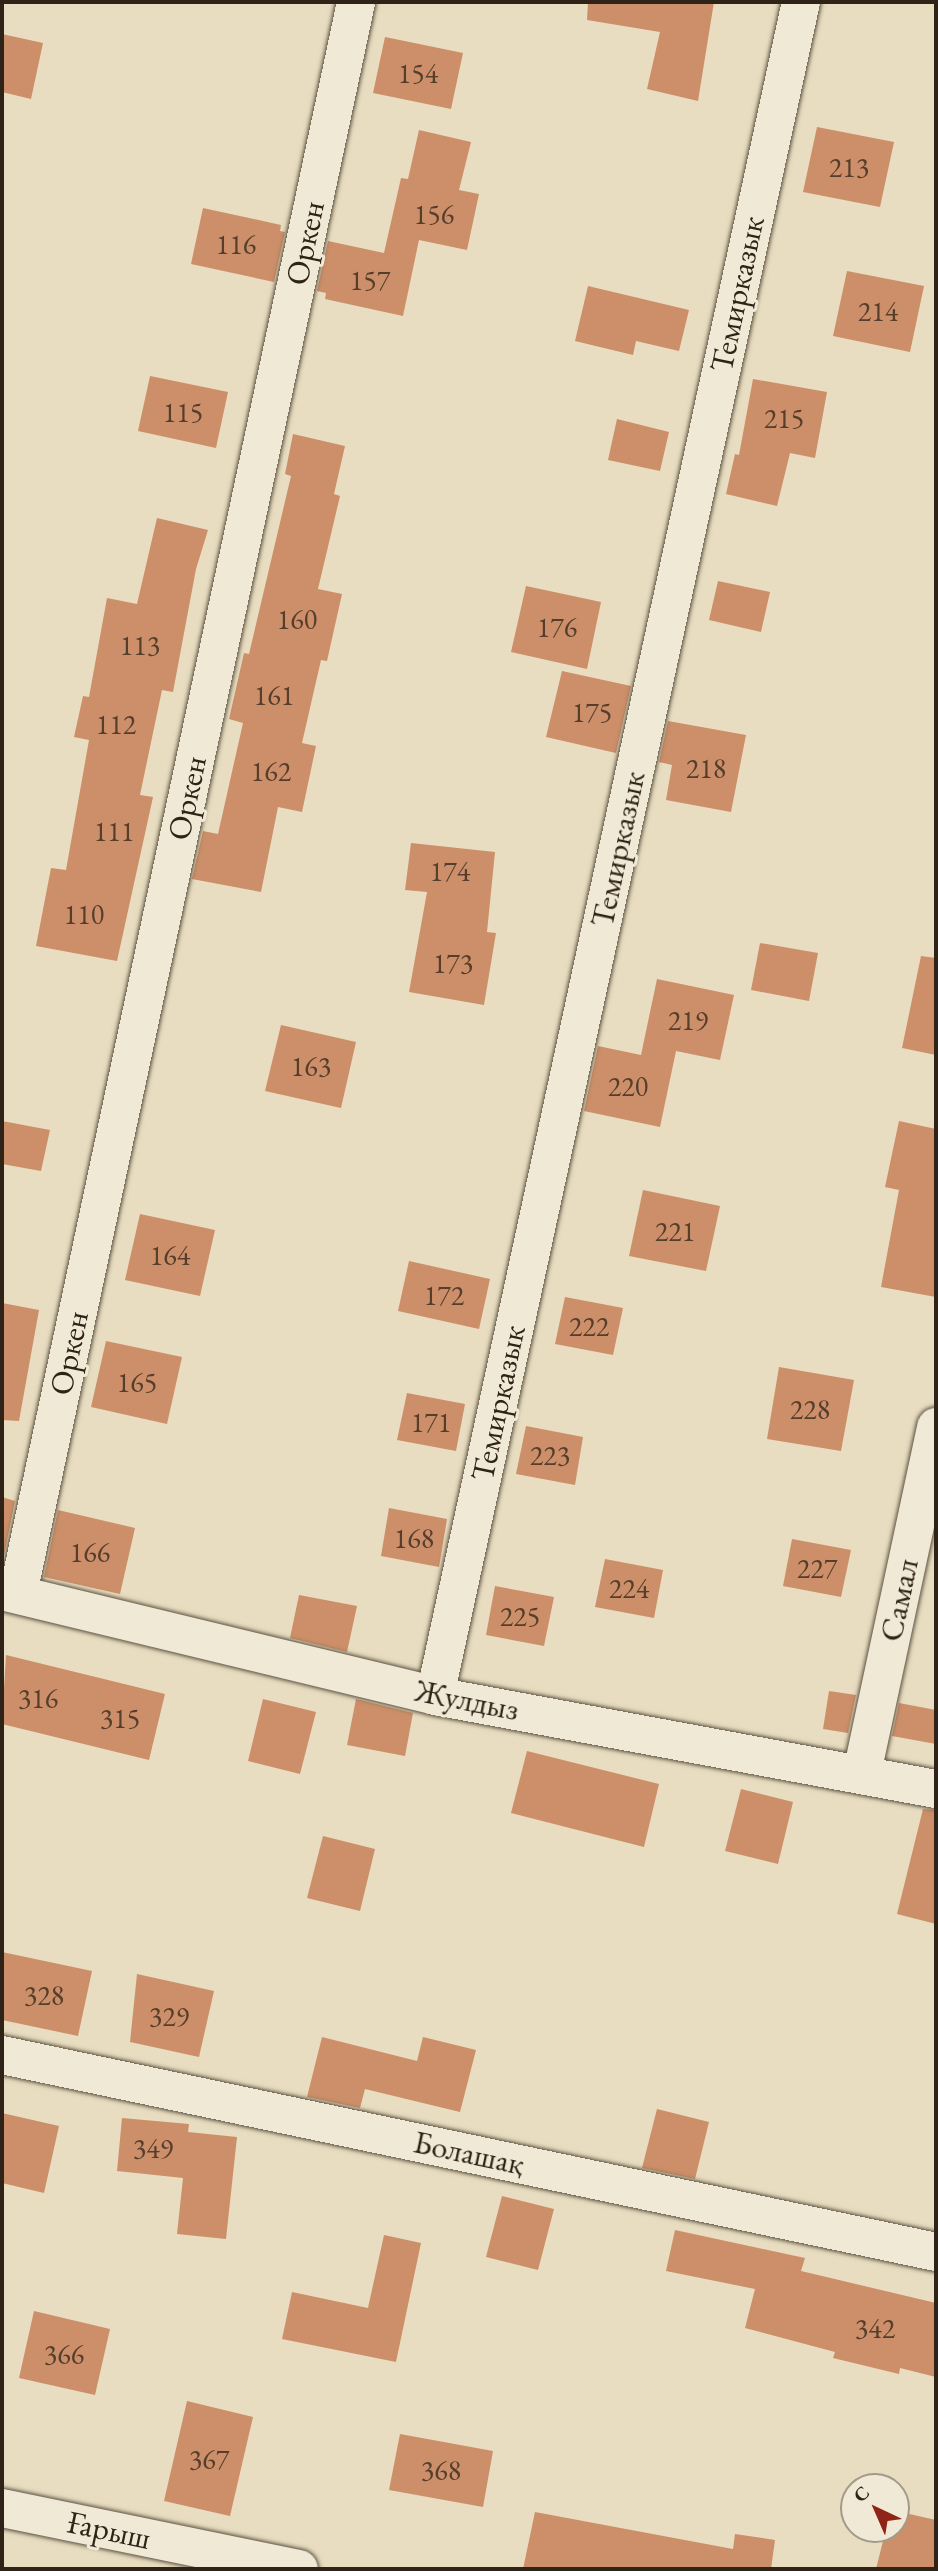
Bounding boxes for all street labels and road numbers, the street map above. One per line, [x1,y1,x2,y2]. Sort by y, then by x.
street label: Оркен [277,198,333,288]
street label: Темирказык [702,213,772,375]
street label: Оркен [159,753,215,843]
street label: Темирказык [583,768,653,930]
street label: Оркен [41,1308,97,1398]
street label: Темирказык [463,1322,533,1484]
street label: Самал [872,1555,926,1645]
street label: Жулдыз [412,1671,522,1729]
street label: Болашақ [410,2123,528,2183]
street label: Ғарыш [64,2502,154,2558]

